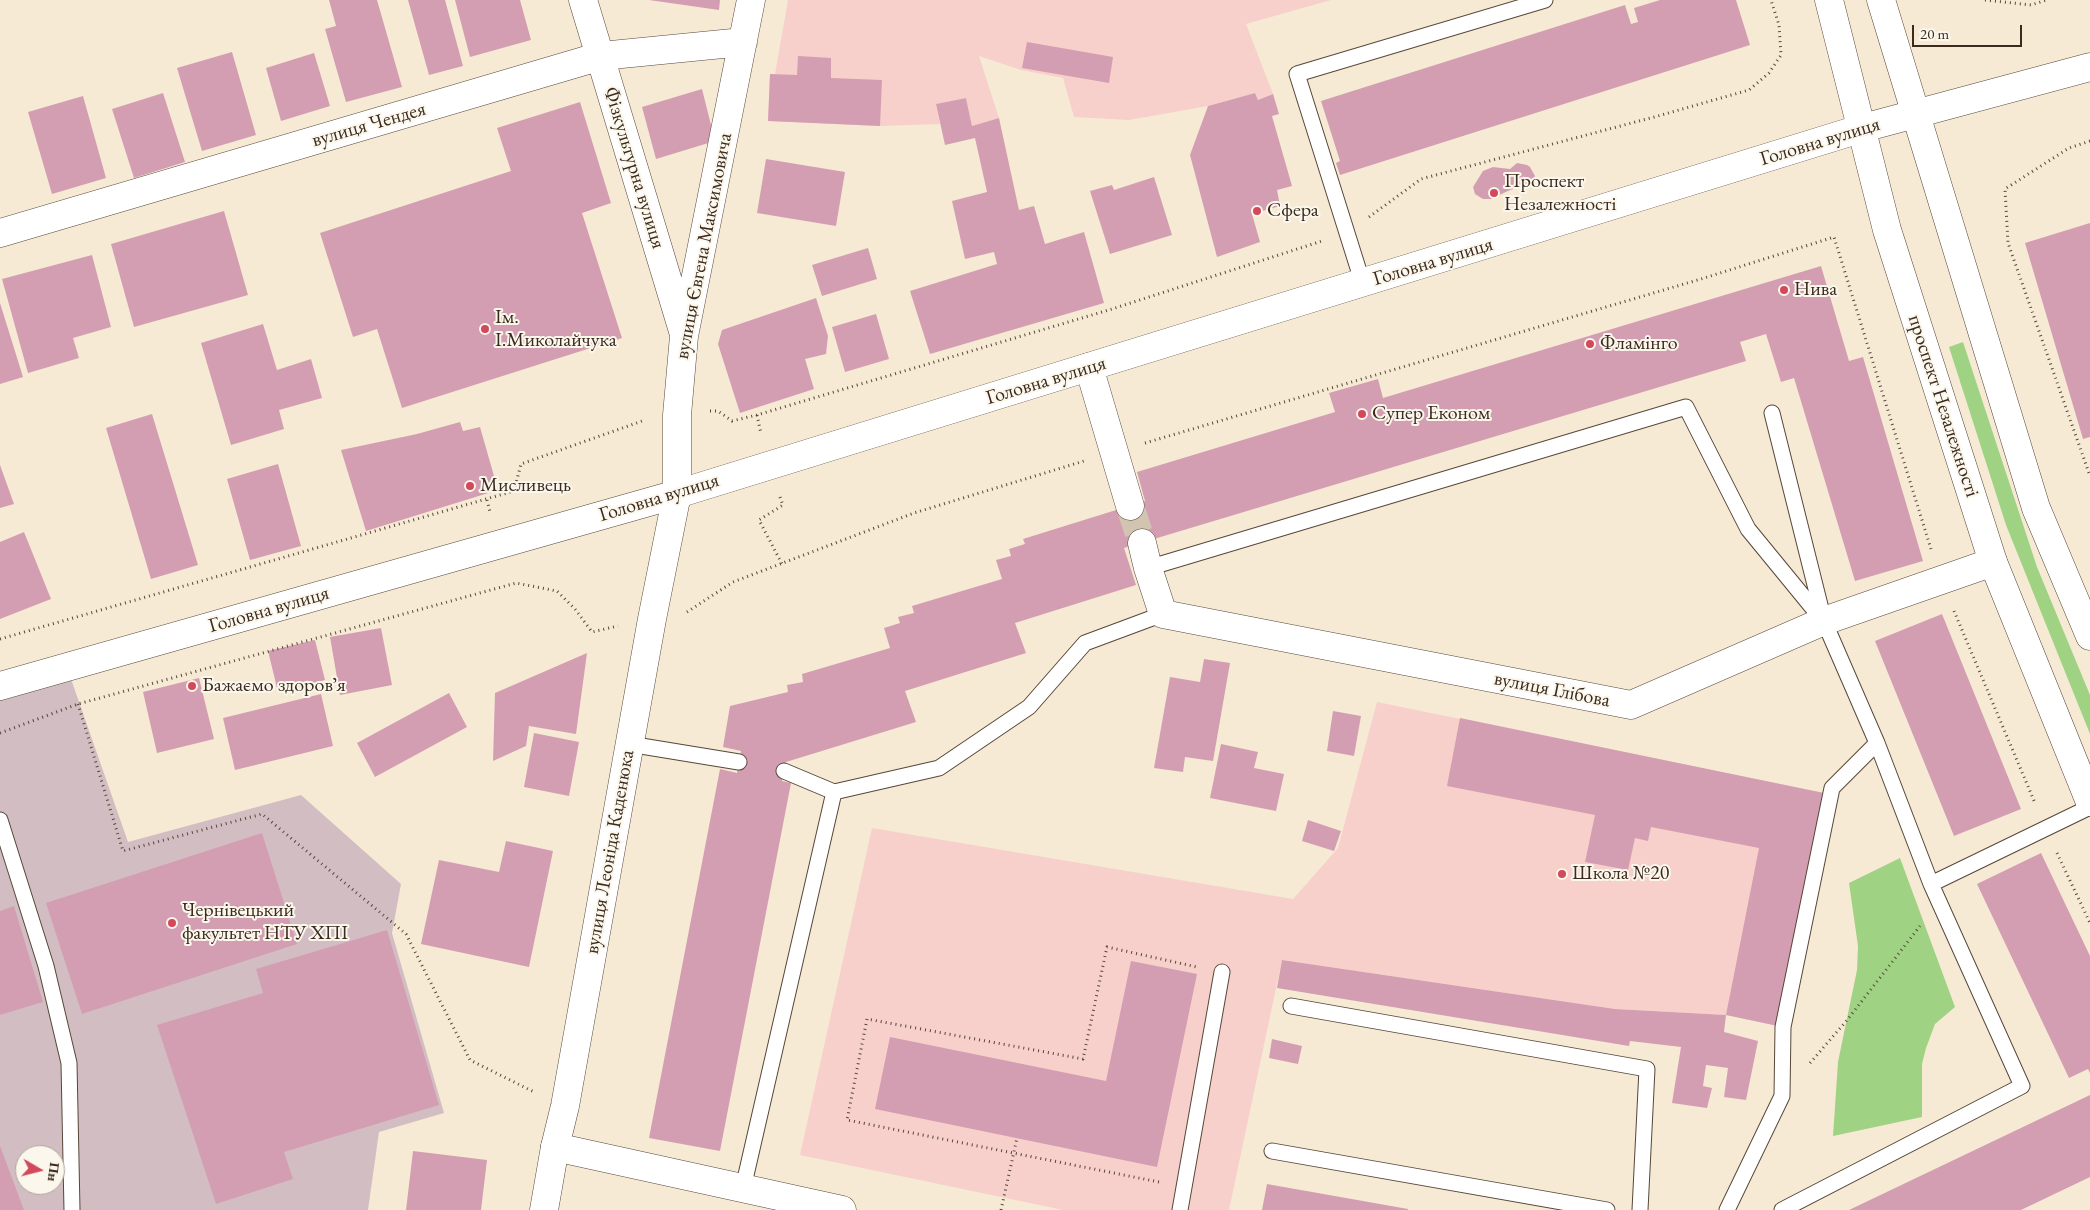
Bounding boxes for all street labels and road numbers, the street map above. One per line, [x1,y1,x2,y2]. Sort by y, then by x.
street label: Фізкультурна вулиця [598,84,670,252]
street label: вулиця Чендея [309,97,429,153]
street label: Головна вулиця [1757,112,1883,172]
street label: вулиця Євгена Максимовича [670,131,738,361]
street label: Головна вулиця [1370,232,1496,292]
street label: проспект Незалежності [1902,312,1984,500]
street label: Головна вулиця [983,351,1109,411]
street label: Головна вулиця [596,468,722,528]
street label: Головна вулиця [206,581,332,639]
street label: вулиця Глібова [1492,667,1612,713]
street label: вулиця Леоніда Каденюка [580,748,640,956]

